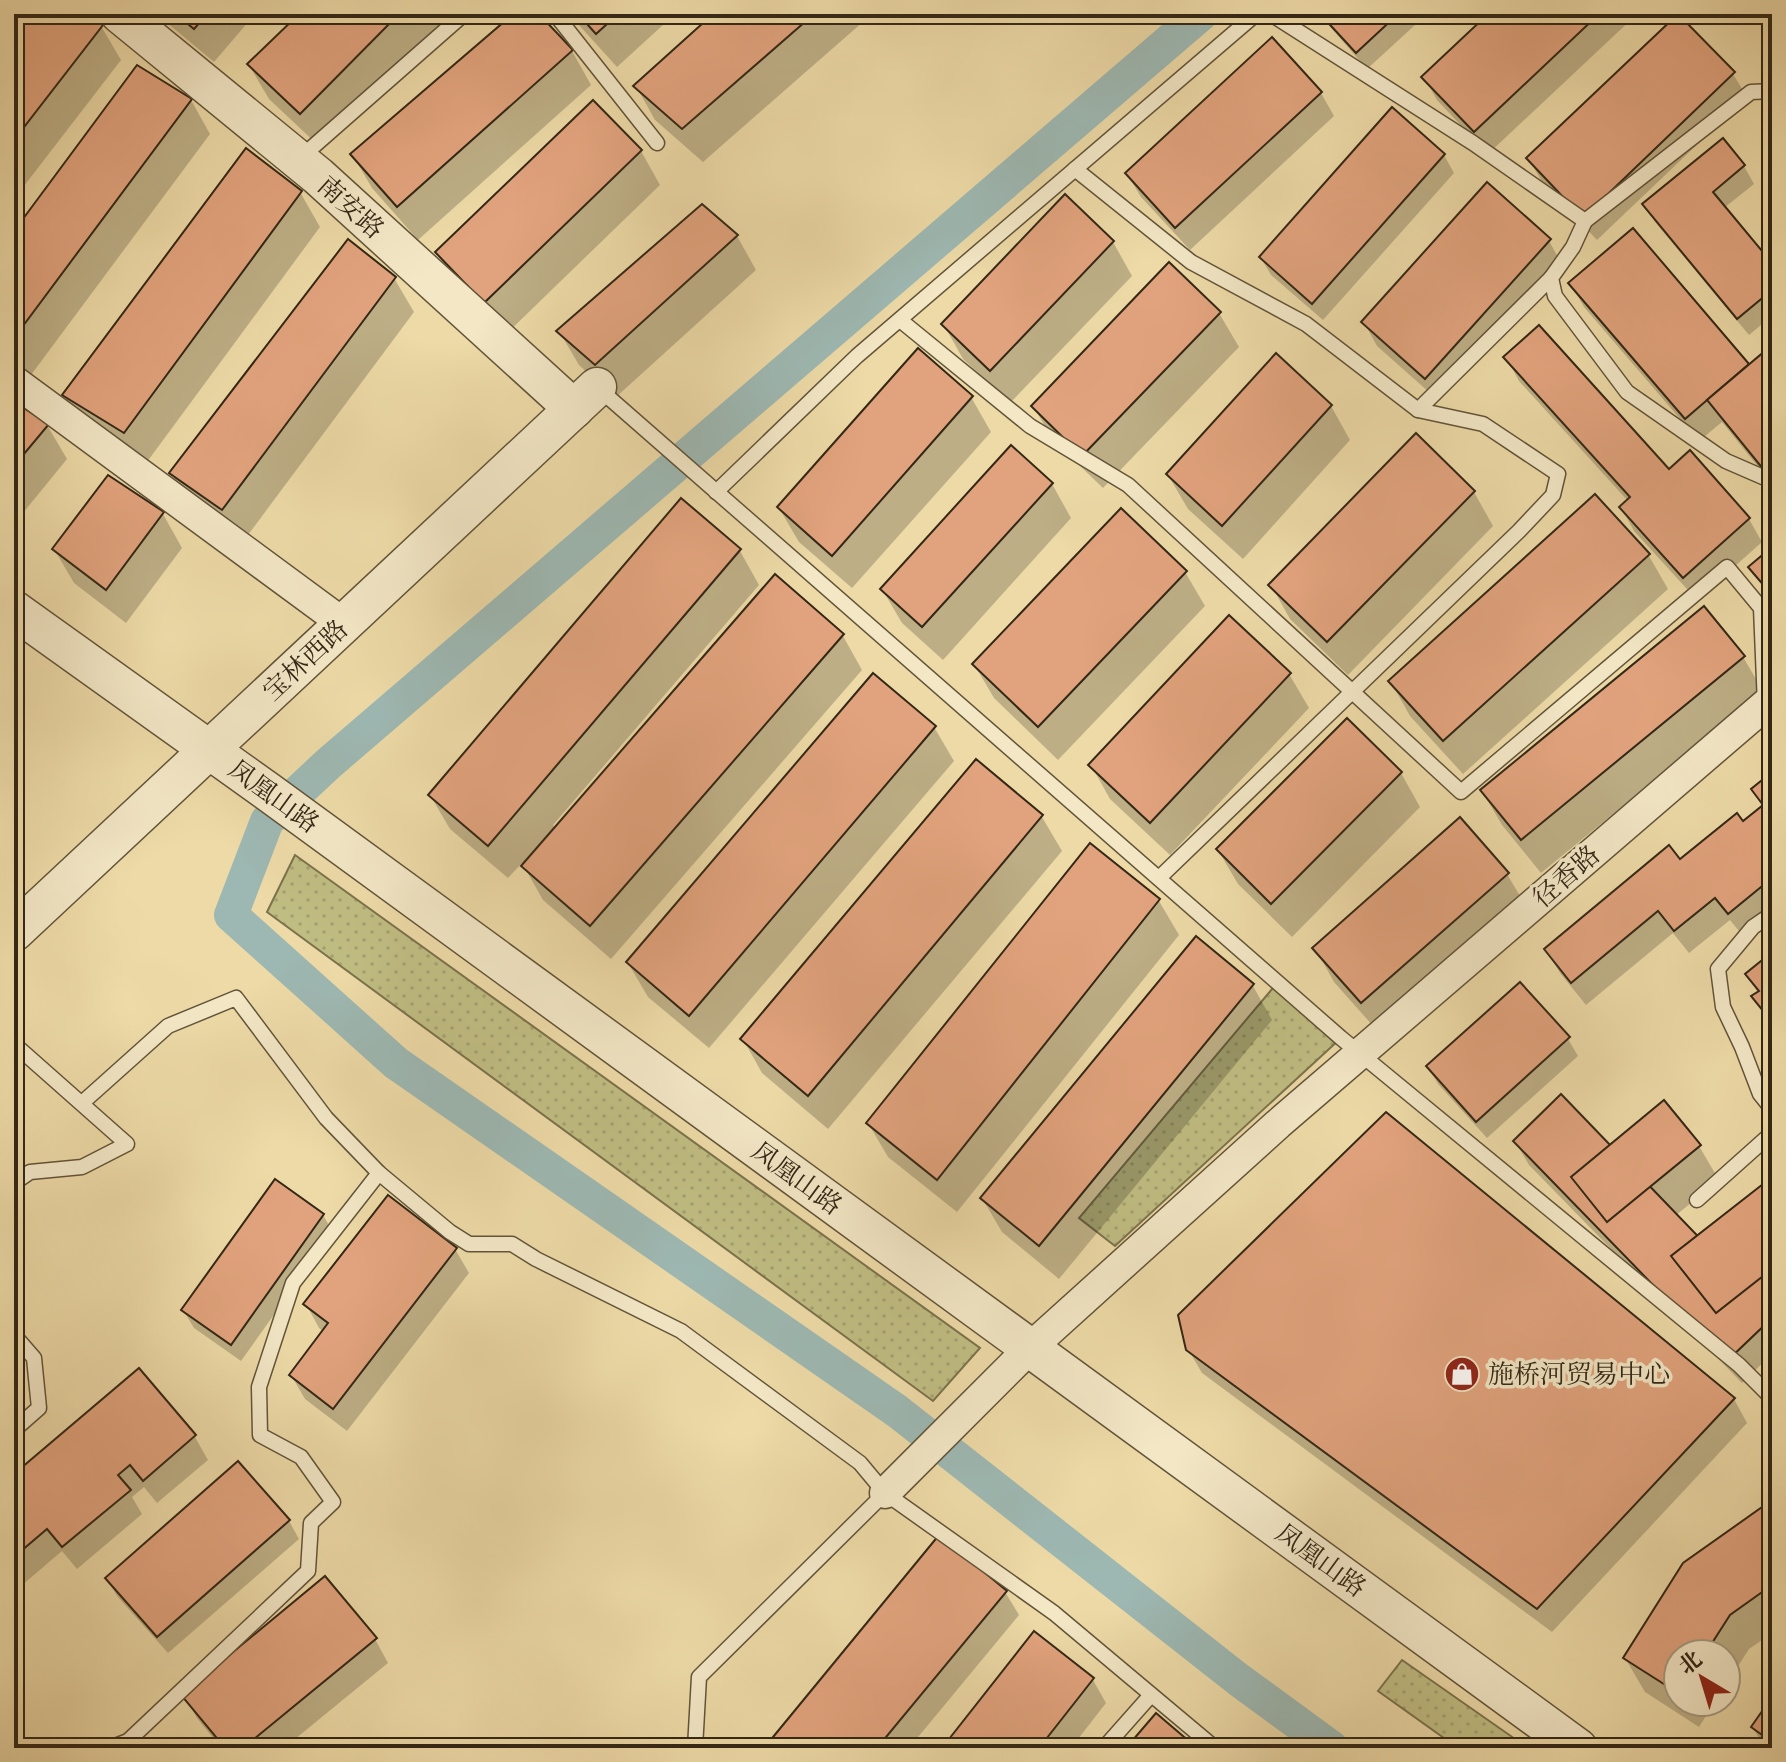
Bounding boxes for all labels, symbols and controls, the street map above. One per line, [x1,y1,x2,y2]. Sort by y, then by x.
street label: 南安路 [311,170,390,246]
street label: 宝林西路 [257,614,355,708]
street label: 凤凰山路 [222,753,325,840]
street label: 径香路 [1527,839,1607,914]
street label: 凤凰山路 [745,1135,848,1222]
shop icon: 施桥河贸易中心 [1443,1355,1481,1393]
place label: 施桥河贸易中心 [1488,1359,1670,1391]
street label: 凤凰山路 [1269,1517,1372,1604]
north arrow [1662,1638,1742,1718]
text: 北 [1674,1646,1708,1681]

